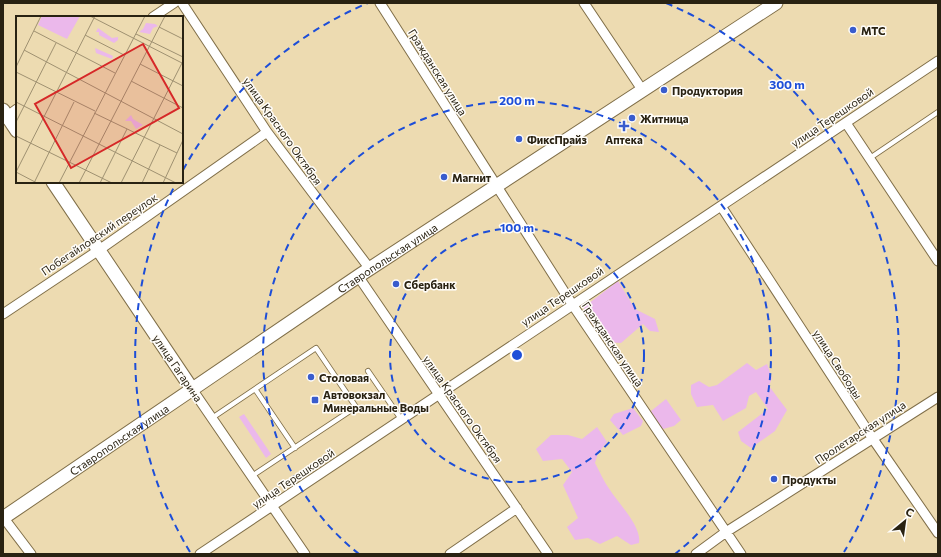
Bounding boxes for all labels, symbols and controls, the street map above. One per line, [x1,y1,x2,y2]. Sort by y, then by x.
inset map [16,16,183,183]
place label: МТС [861,24,886,37]
marker: МТС [848,25,858,35]
street label: Гражданская улица [406,26,470,118]
street label: улица Красного Октября [241,75,325,187]
text: 300 m [769,77,805,91]
place label: Продуктория [672,84,743,97]
marker: Продуктория [659,85,669,95]
street label: улица Терешковой [788,85,876,149]
text: 200 m [499,93,535,107]
place label: Житница [640,112,689,125]
marker: Житница [627,113,637,123]
marker: Аптека [619,121,629,131]
place label: ФиксПрайз [527,133,587,146]
place label: Аптека [605,133,643,146]
marker: ФиксПрайз [514,134,524,144]
place label: Магнит [452,171,492,184]
marker: Магнит [439,172,449,182]
street label: Побегайловский переулок [38,190,160,278]
street label: Ставропольская улица [335,220,439,295]
text: 100 m [500,220,534,234]
street label: улица Терешковой [518,264,606,328]
place label: Сбербанк [404,278,456,291]
marker: Сбербанк [391,279,401,289]
street label: Гражданская улица [580,299,646,389]
street label: улица Свободы [811,327,865,401]
street label: улица Гагарина [151,332,205,404]
centre of rings [510,348,524,362]
street label: улица Красного Октября [421,353,505,465]
place label: Столовая [319,371,369,384]
marker: Столовая [306,372,316,382]
place label: Автовокзал Минеральные Воды [323,388,429,414]
marker: Автовокзал Минеральные Воды [310,395,320,405]
street label: Пролетарская улица [812,398,908,466]
street label: Ставропольская улица [67,401,171,478]
street label: улица Терешковой [249,446,337,510]
place label: Продукты [782,473,836,486]
marker: Продукты [769,474,779,484]
north arrow [885,501,925,541]
text: С [904,504,917,520]

